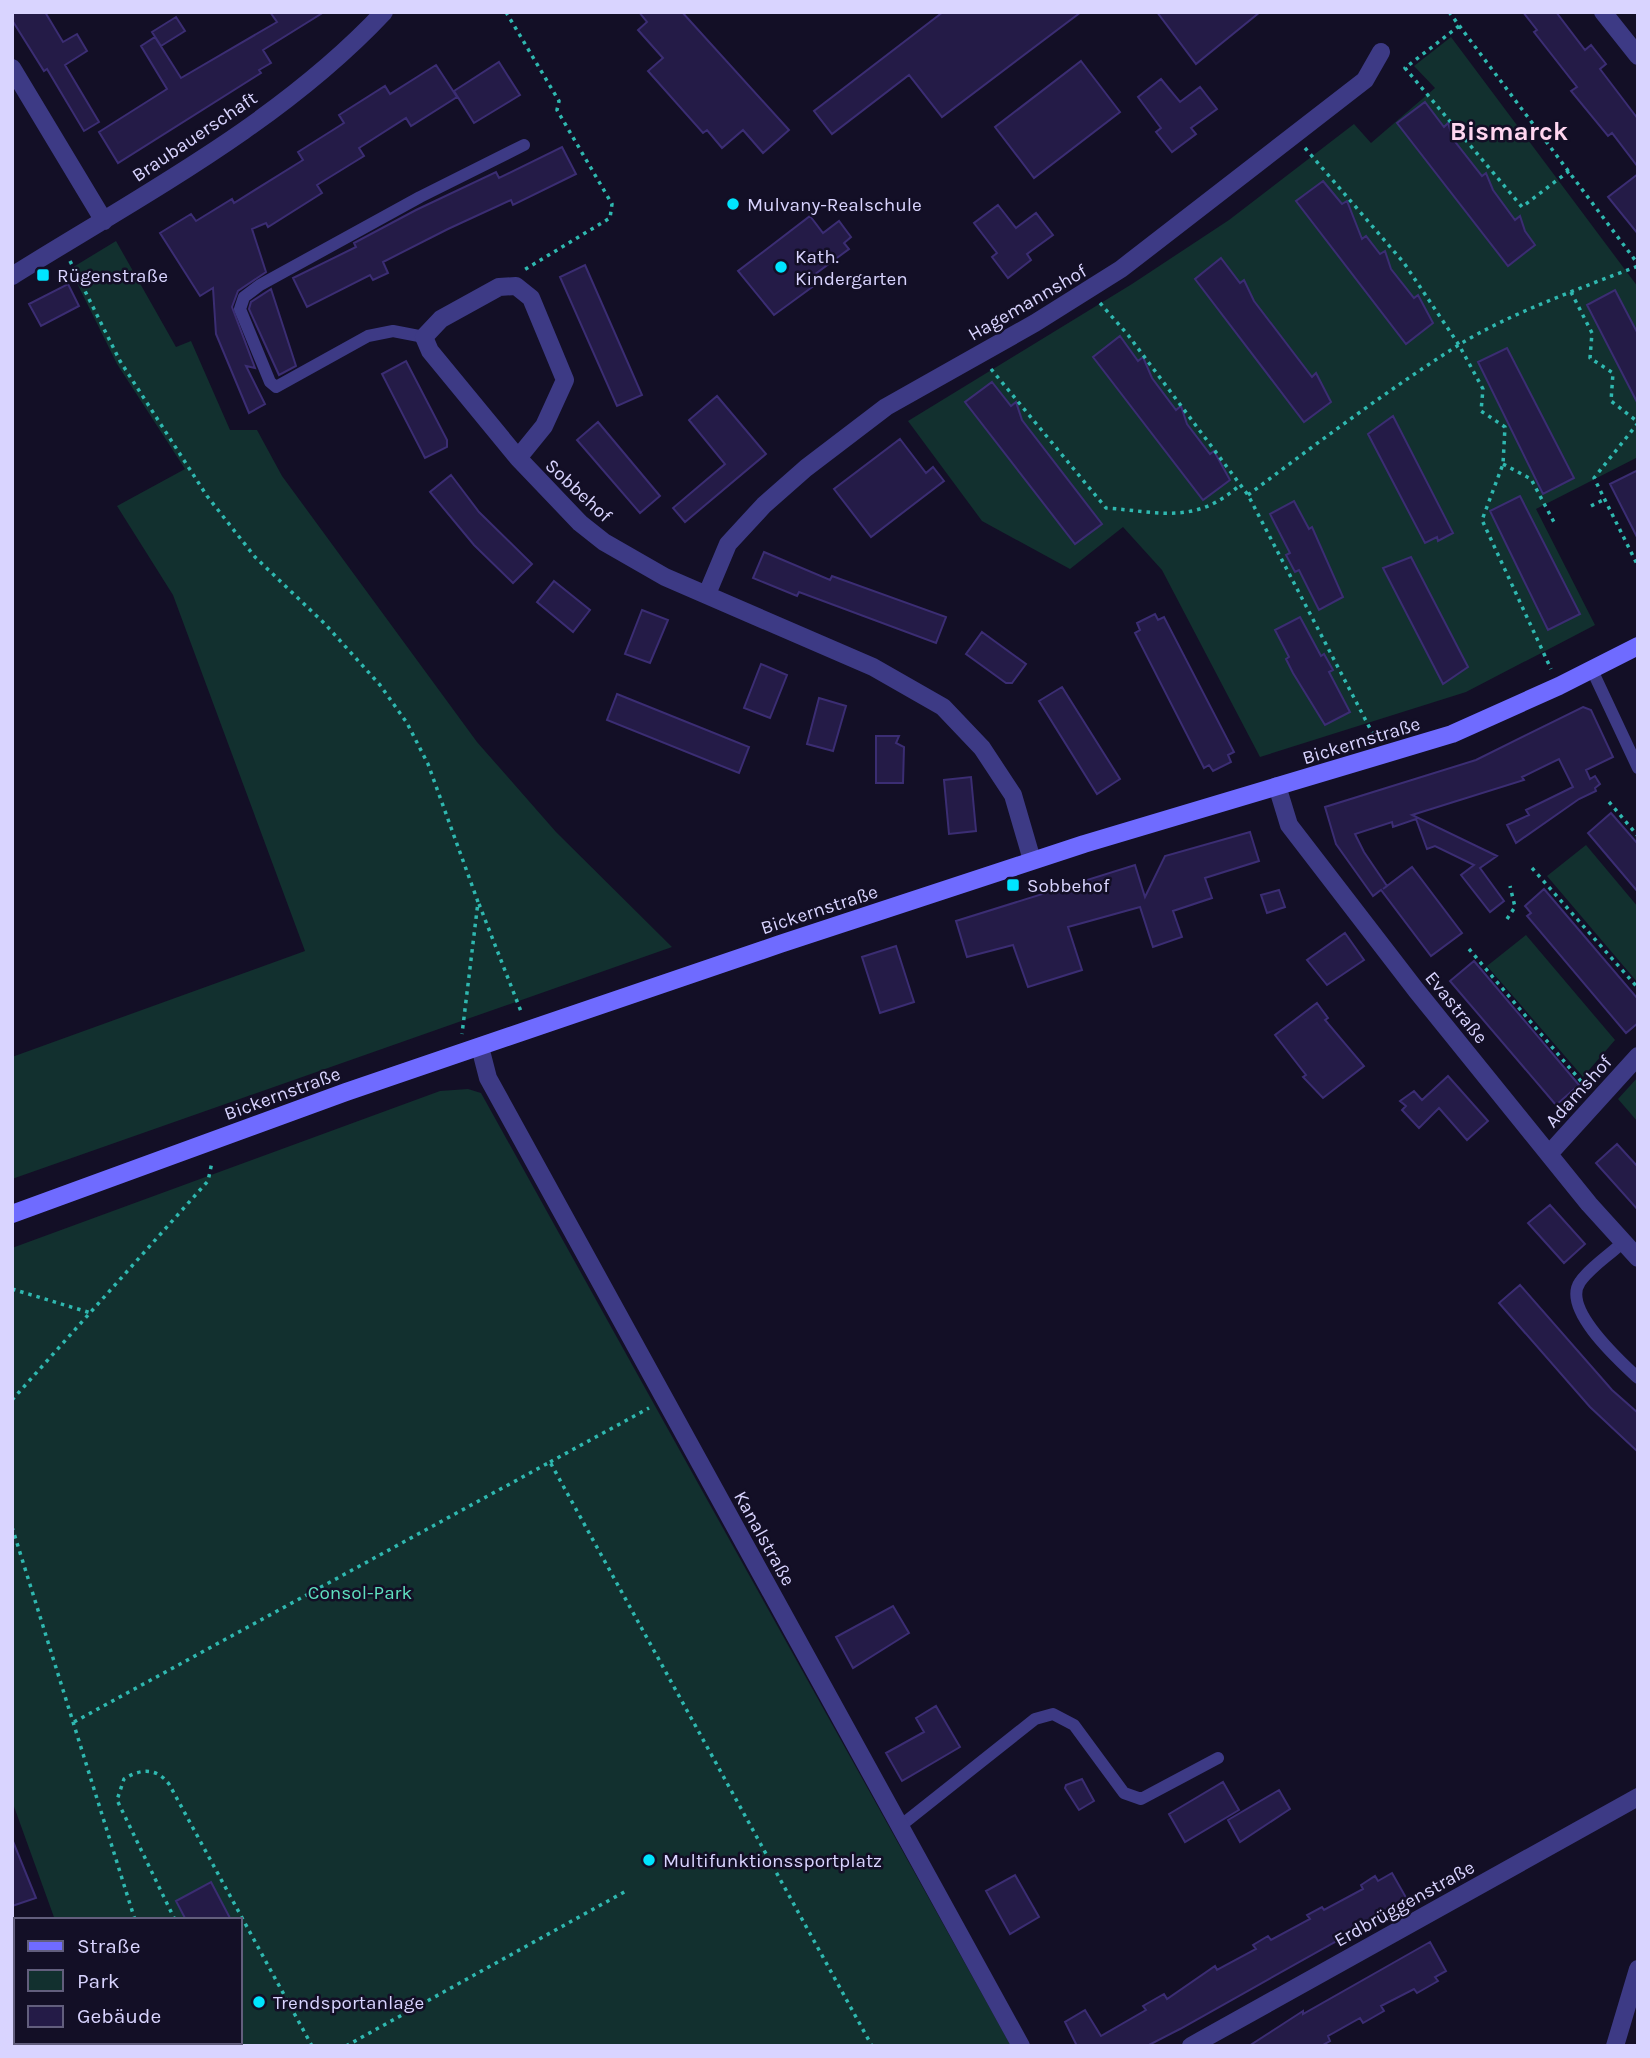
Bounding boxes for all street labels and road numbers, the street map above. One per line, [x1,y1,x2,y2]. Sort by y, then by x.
street label: Braubauerschaft [128,87,261,187]
street label: Hagemannshof [964,260,1091,346]
street label: Sobbehof [541,455,616,527]
street label: Bickernstraße [1300,713,1423,769]
street label: Bickernstraße [758,881,881,939]
street label: Evastraße [1420,967,1492,1048]
street label: Adamshof [1541,1051,1617,1132]
street label: Bickernstraße [221,1063,343,1125]
street label: Kanalstraße [729,1487,799,1590]
street label: Erdbrüggenstraße [1331,1856,1478,1952]

